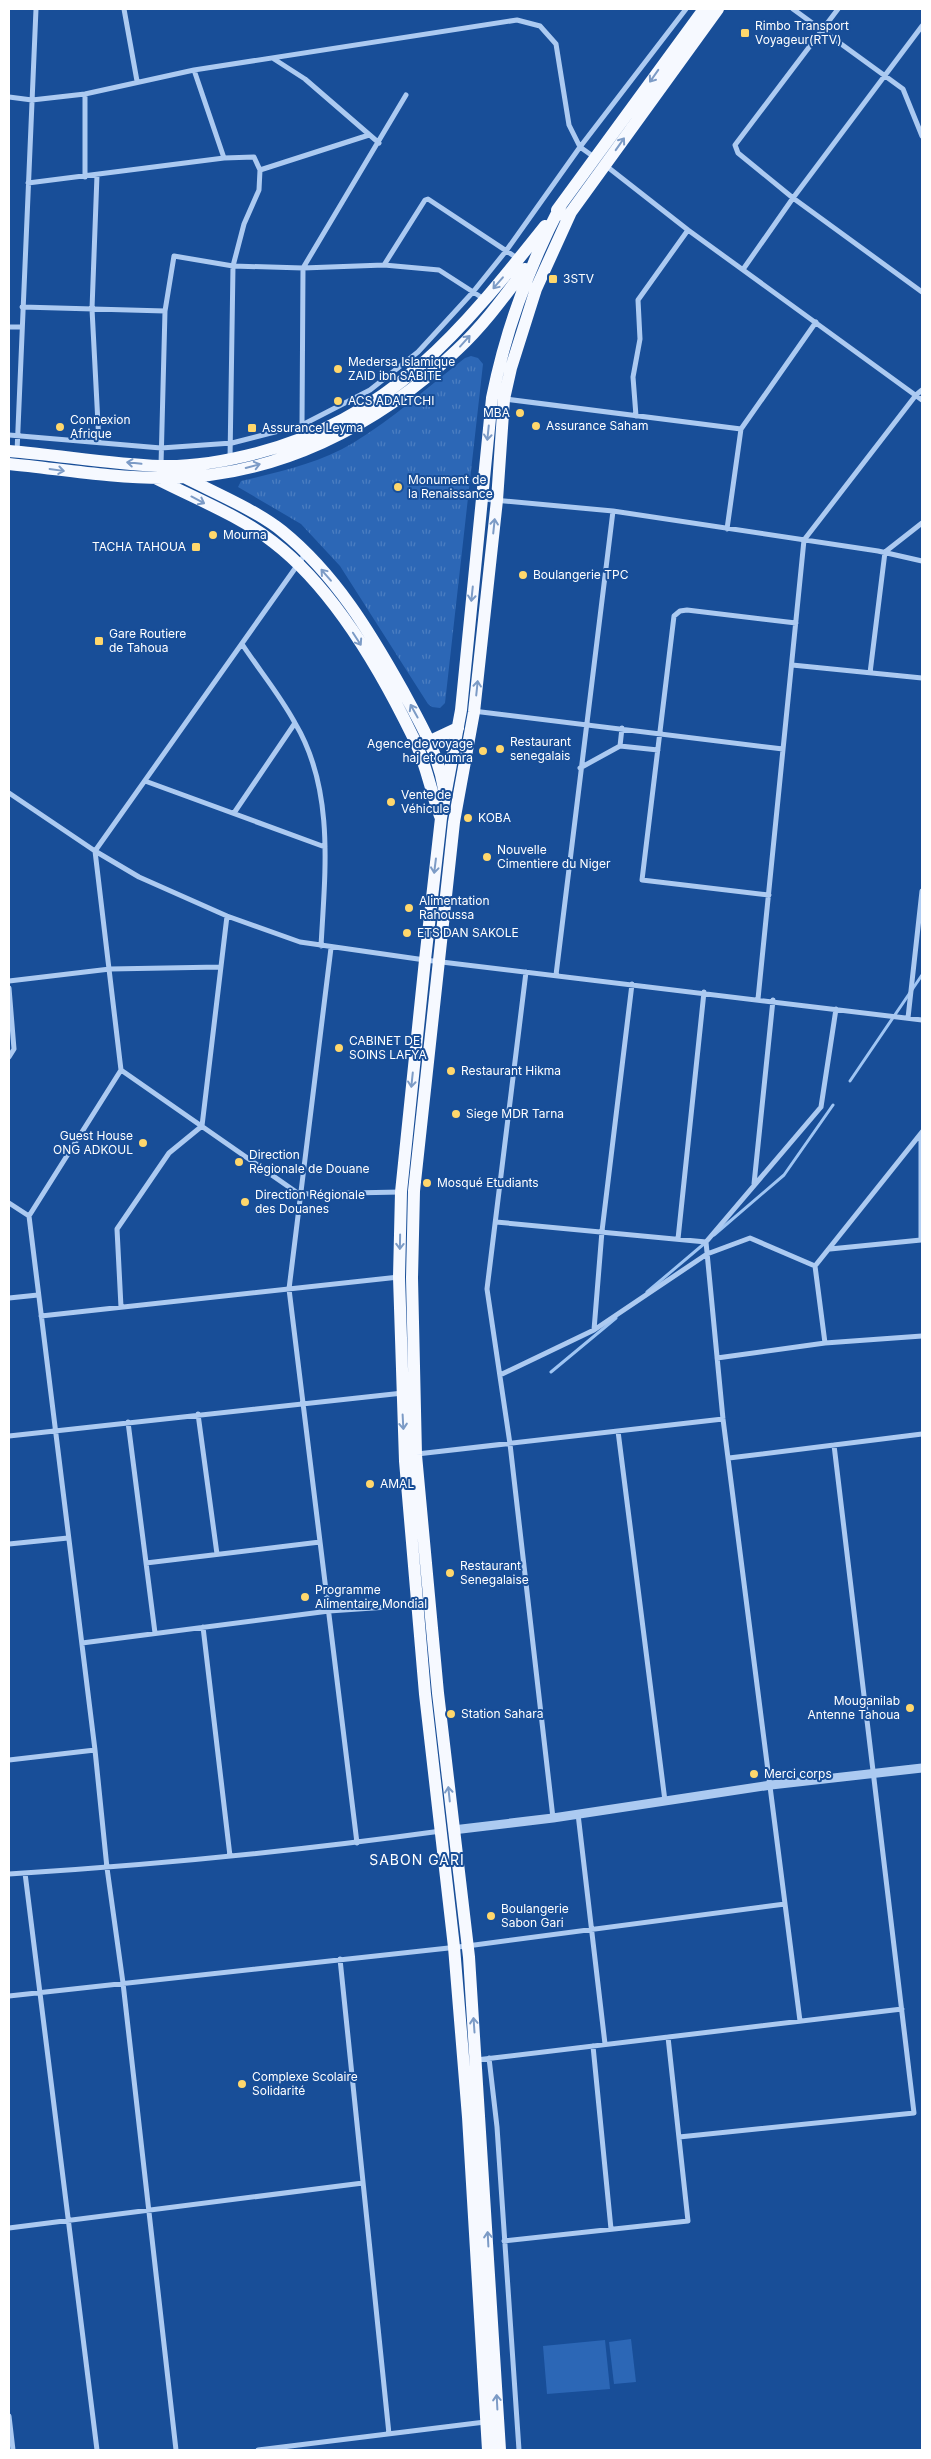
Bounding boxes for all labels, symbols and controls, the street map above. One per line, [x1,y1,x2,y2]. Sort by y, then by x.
place label: Rimbo Transport Voyageur(RTV) [755,18,849,47]
marker: Rimbo Transport Voyageur(RTV) [739,27,751,39]
one-way arrow [649,69,659,83]
one-way arrow [615,138,625,152]
place label: 3STV [563,271,594,286]
marker: 3STV [547,273,559,285]
one-way arrow [492,277,504,290]
one-way arrow [460,335,471,348]
place label: Medersa Islamique ZAID ibn SABITE [348,354,455,383]
marker: Medersa Islamique ZAID ibn SABITE [332,363,344,375]
place label: ACS ADALTCHI [348,393,434,408]
marker: ACS ADALTCHI [332,395,344,407]
place label: MBA [483,405,510,420]
marker: MBA [514,407,526,419]
place label: Connexion Afrique [70,412,131,441]
place label: Assurance Saham [546,418,648,433]
place label: Assurance Leyma [262,420,363,435]
marker: Assurance Saham [530,420,542,432]
marker: Connexion Afrique [54,421,66,433]
marker: Assurance Leyma [246,422,258,434]
one-way arrow [483,424,492,440]
one-way arrow [126,458,142,468]
one-way arrow [245,461,261,471]
one-way arrow [49,465,65,475]
place label: Monument de la Renaissance [408,472,493,501]
marker: Monument de la Renaissance [392,481,404,493]
one-way arrow [191,495,206,505]
one-way arrow [489,519,499,535]
place label: Mourna [223,527,267,542]
marker: Mourna [207,529,219,541]
place label: TACHA TAHOUA [92,539,186,554]
marker: TACHA TAHOUA [190,541,202,553]
place label: Boulangerie TPC [533,567,629,582]
one-way arrow [320,568,332,581]
marker: Boulangerie TPC [517,569,529,581]
one-way arrow [467,586,477,602]
place label: Gare Routiere de Tahoua [109,626,186,655]
one-way arrow [352,632,362,646]
marker: Gare Routiere de Tahoua [93,635,105,647]
one-way arrow [472,680,482,696]
one-way arrow [409,704,418,719]
place label: Restaurant senegalais [510,734,571,763]
place label: Agence de voyage haj et oumra [367,736,473,765]
marker: Restaurant senegalais [494,743,506,755]
marker: Agence de voyage haj et oumra [477,745,489,757]
place label: Vente de Véhicule [401,787,451,816]
marker: Vente de Véhicule [385,796,397,808]
place label: KOBA [478,810,511,825]
marker: KOBA [462,812,474,824]
place label: Nouvelle Cimentiere du Niger [497,842,611,871]
marker: Nouvelle Cimentiere du Niger [481,851,493,863]
one-way arrow [430,858,440,874]
place label: Alimentation Rahoussa [419,893,490,922]
marker: Alimentation Rahoussa [403,902,415,914]
place label: ETS DAN SAKOLE [417,925,519,940]
marker: ETS DAN SAKOLE [401,927,413,939]
place label: CABINET DE SOINS LAFYA [349,1033,427,1062]
marker: CABINET DE SOINS LAFYA [333,1042,345,1054]
place label: Restaurant Hikma [461,1063,561,1078]
marker: Restaurant Hikma [445,1065,457,1077]
one-way arrow [408,1071,417,1087]
place label: Siege MDR Tarna [466,1106,564,1121]
marker: Siege MDR Tarna [450,1108,462,1120]
place label: Guest House ONG ADKOUL [53,1128,133,1157]
marker: Guest House ONG ADKOUL [137,1137,149,1149]
place label: Direction Régionale de Douane [249,1147,370,1176]
marker: Direction Régionale de Douane [233,1156,245,1168]
place label: Mosqué Etudiants [437,1175,539,1190]
marker: Mosqué Etudiants [421,1177,433,1189]
place label: Direction Régionale des Douanes [255,1187,365,1216]
marker: Direction Régionale des Douanes [239,1196,251,1208]
one-way arrow [395,1233,405,1249]
one-way arrow [399,1413,408,1429]
place label: AMAL [380,1476,414,1491]
marker: AMAL [364,1478,376,1490]
place label: Restaurant Senegalaise [460,1558,529,1587]
marker: Restaurant Senegalaise [444,1567,456,1579]
place label: Programme Alimentaire Mondial [315,1582,427,1611]
marker: Programme Alimentaire Mondial [299,1591,311,1603]
place label: Mouganilab Antenne Tahoua [808,1693,900,1722]
marker: Mouganilab Antenne Tahoua [904,1702,916,1714]
place label: Station Sahara [461,1706,543,1721]
marker: Station Sahara [445,1708,457,1720]
place label: Merci corps [764,1766,832,1781]
marker: Merci corps [748,1768,760,1780]
one-way arrow [444,1786,454,1802]
district label: SABON GARI [369,1851,465,1868]
place label: Boulangerie Sabon Gari [501,1901,569,1930]
marker: Boulangerie Sabon Gari [485,1910,497,1922]
one-way arrow [469,2017,478,2033]
place label: Complexe Scolaire Solidarité [252,2069,358,2098]
marker: Complexe Scolaire Solidarité [236,2078,248,2090]
one-way arrow [483,2232,492,2248]
one-way arrow [493,2394,502,2410]

